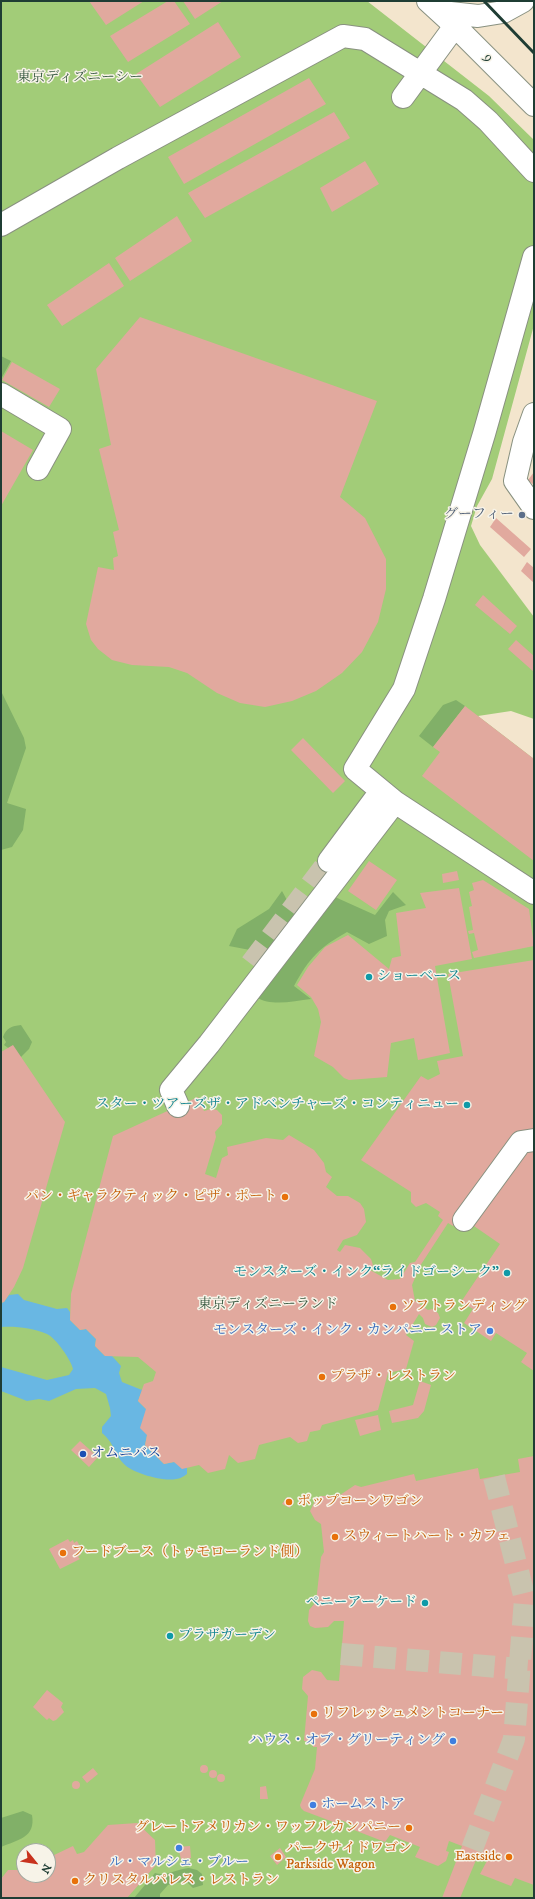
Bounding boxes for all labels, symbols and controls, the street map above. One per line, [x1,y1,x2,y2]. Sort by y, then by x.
street label: 9 [480,50,496,66]
park label: 東京ディズニーシー [17,70,143,86]
place label: グーフィー [444,507,514,523]
marker: グーフィー [517,510,527,520]
place label: ショーベース [377,969,461,985]
marker: ショーベース [364,972,374,982]
place label: スター・ツアーズザ・アドベンチャーズ・コンティニュー [95,1097,459,1113]
marker: スター・ツアーズザ・アドベンチャーズ・コンティニュー [462,1100,472,1110]
place label: パン・ギャラクティック・ピザ・ポート [25,1189,277,1205]
marker: パン・ギャラクティック・ピザ・ポート [280,1192,290,1202]
place label: モンスターズ・インク“ライドゴーシーク” [233,1265,499,1281]
marker: モンスターズ・インク“ライドゴーシーク” [502,1268,512,1278]
park label: 東京ディズニーランド [198,1297,338,1313]
place label: ソフトランディング [401,1299,527,1315]
marker: ソフトランディング [388,1302,398,1312]
place label: モンスターズ・インク・カンパニー ストア [213,1323,482,1339]
marker: モンスターズ・インク・カンパニー ストア [485,1326,495,1336]
place label: プラザ・レストラン [330,1369,456,1385]
marker: プラザ・レストラン [317,1372,327,1382]
place label: オムニバス [91,1446,161,1462]
marker: オムニバス [78,1449,88,1459]
place label: ポップコーンワゴン [297,1494,423,1510]
marker: ポップコーンワゴン [284,1497,294,1507]
place label: スウィートハート・カフェ [343,1529,511,1545]
marker: スウィートハート・カフェ [330,1532,340,1542]
place label: フードブース（トゥモローランド側） [71,1545,308,1561]
marker: フードブース（トゥモローランド側） [58,1548,68,1558]
place label: ペニーアーケード [305,1595,417,1611]
marker: ペニーアーケード [420,1598,430,1608]
place label: プラザガーデン [178,1628,276,1644]
marker: プラザガーデン [165,1631,175,1641]
place label: リフレッシュメントコーナー [322,1706,504,1722]
marker: リフレッシュメントコーナー [309,1709,319,1719]
place label: ハウス・オブ・グリーティング [249,1733,445,1749]
marker: ハウス・オブ・グリーティング [448,1736,458,1746]
place label: ホームストア [321,1797,405,1813]
marker: ホームストア [308,1800,318,1810]
place label: グレートアメリカン・ワッフルカンパニー [135,1820,401,1836]
marker: グレートアメリカン・ワッフルカンパニー [404,1823,414,1833]
place label: パークサイドワゴン Parkside Wagon [286,1841,412,1874]
north arrow [16,1843,56,1883]
marker: ル・マルシェ・ブルー [174,1843,184,1853]
place label: Eastside [455,1849,501,1865]
marker: パークサイドワゴン Parkside Wagon [273,1852,283,1862]
marker: Eastside [504,1852,514,1862]
place label: ル・マルシェ・ブルー [109,1855,249,1871]
text: N [37,1861,54,1876]
place label: クリスタルパレス・レストラン [83,1873,279,1889]
marker: クリスタルパレス・レストラン [70,1876,80,1886]

